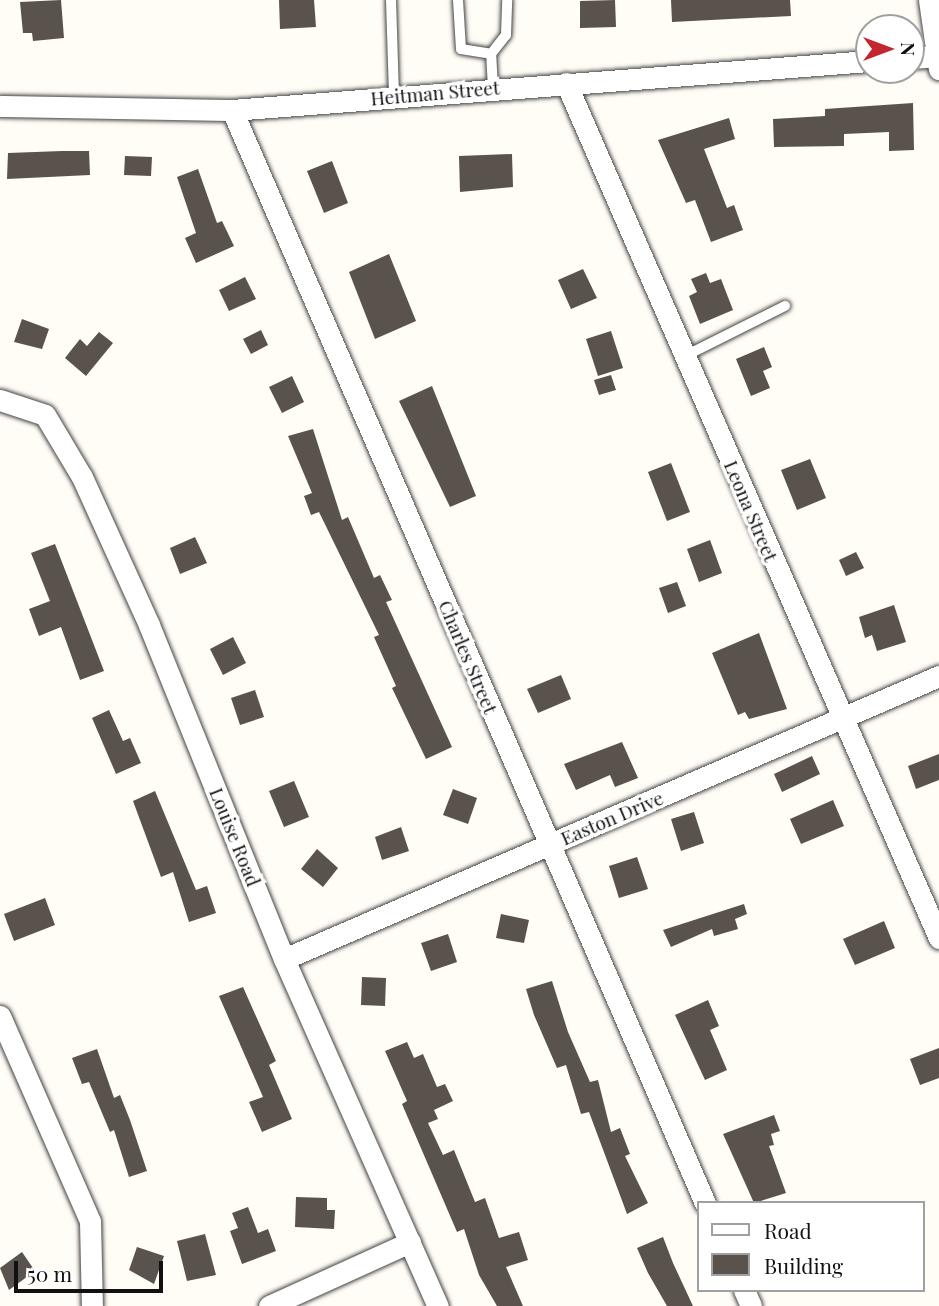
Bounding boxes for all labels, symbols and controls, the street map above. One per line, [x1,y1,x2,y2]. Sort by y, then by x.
north arrow [855,14,925,84]
text: N [896,42,922,56]
street label: Heitman Street [370,76,500,110]
street label: Leona Street [719,457,783,565]
street label: Charles Street [434,597,502,717]
street label: Louise Road [205,784,265,890]
street label: Easton Drive [557,786,667,850]
legend [698,1201,925,1292]
text: Road [764,1216,812,1244]
scale bar [18,1246,166,1290]
text: Building [764,1251,843,1279]
text: 50 m [27,1259,72,1287]

